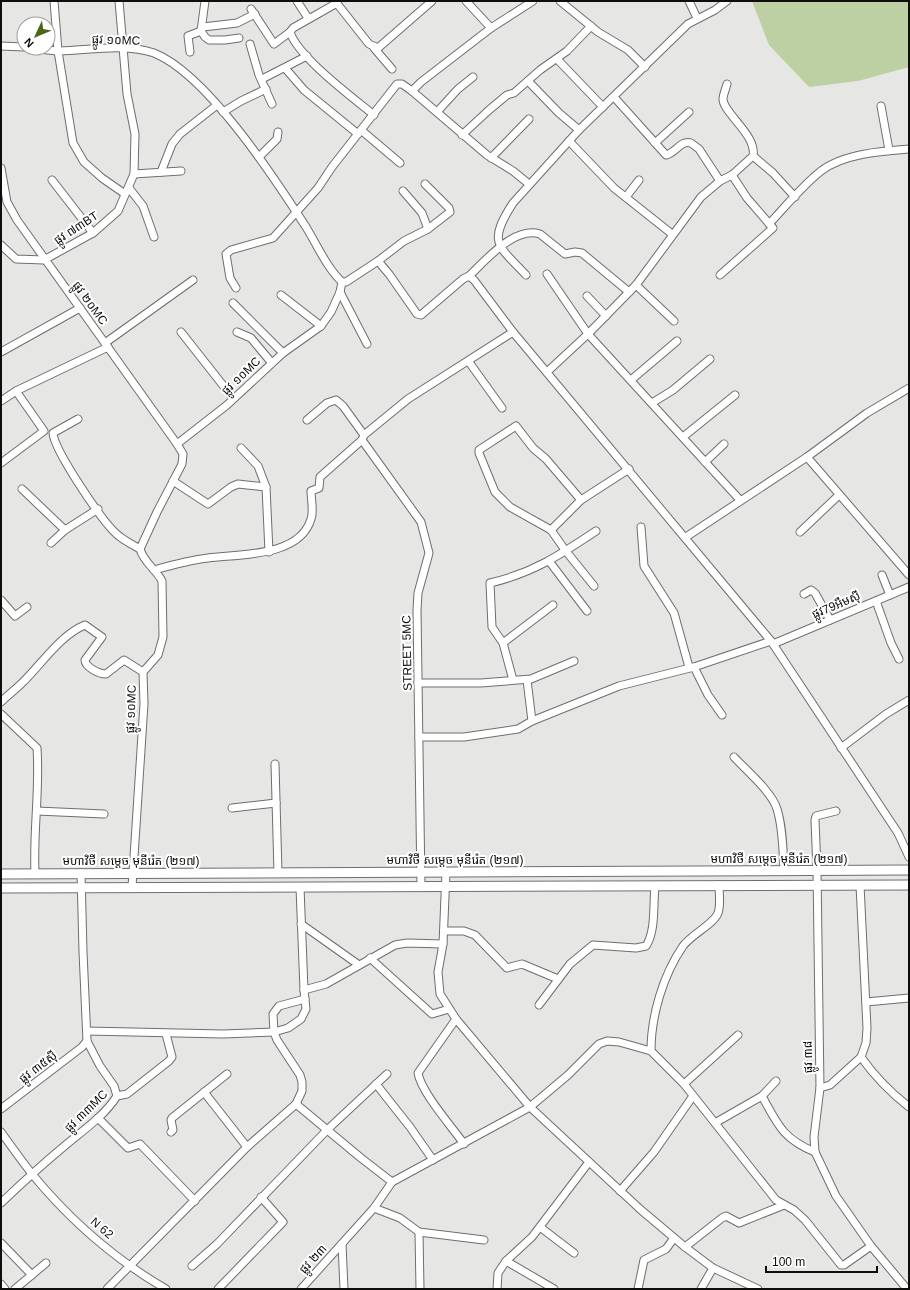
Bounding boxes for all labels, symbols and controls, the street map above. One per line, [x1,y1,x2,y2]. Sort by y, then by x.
north arrow [16,16,56,56]
street label: ផ្លូវ ១០MC [91,32,141,51]
text: N [22,36,36,50]
street label: ផ្លូវ ៧៣BT [51,208,103,250]
street label: ផ្លូវ ២០MC [67,279,111,330]
street label: ផ្លូវ ១០MC [219,354,266,401]
street label: ផ្លូវ79អឹមស៊ី [810,589,864,625]
street label: STREET 5MC [399,615,415,691]
street label: ផ្លូវ ១០MC [123,684,142,734]
street label: មហាវិថី សម្តេច មុនីរ៉េត (២១៧) [710,852,848,866]
street label: មហាវិថី សម្តេច មុនីរ៉េត (២១៧) [386,853,524,867]
street label: មហាវិថី សម្តេច មុនីរ៉េត (២១៧) [62,854,200,868]
street label: ផ្លូវ ៣៨ [801,1040,819,1074]
street label: ផ្លូវ ៣៥ស៊ី [16,1048,62,1089]
street label: ផ្លូវ ៣៣MC [62,1087,113,1137]
street label: N 62 [88,1214,116,1242]
street label: ផ្លូវ ២៣ [296,1242,332,1279]
scale bar [766,1248,877,1274]
text: 100 m [772,1255,805,1269]

